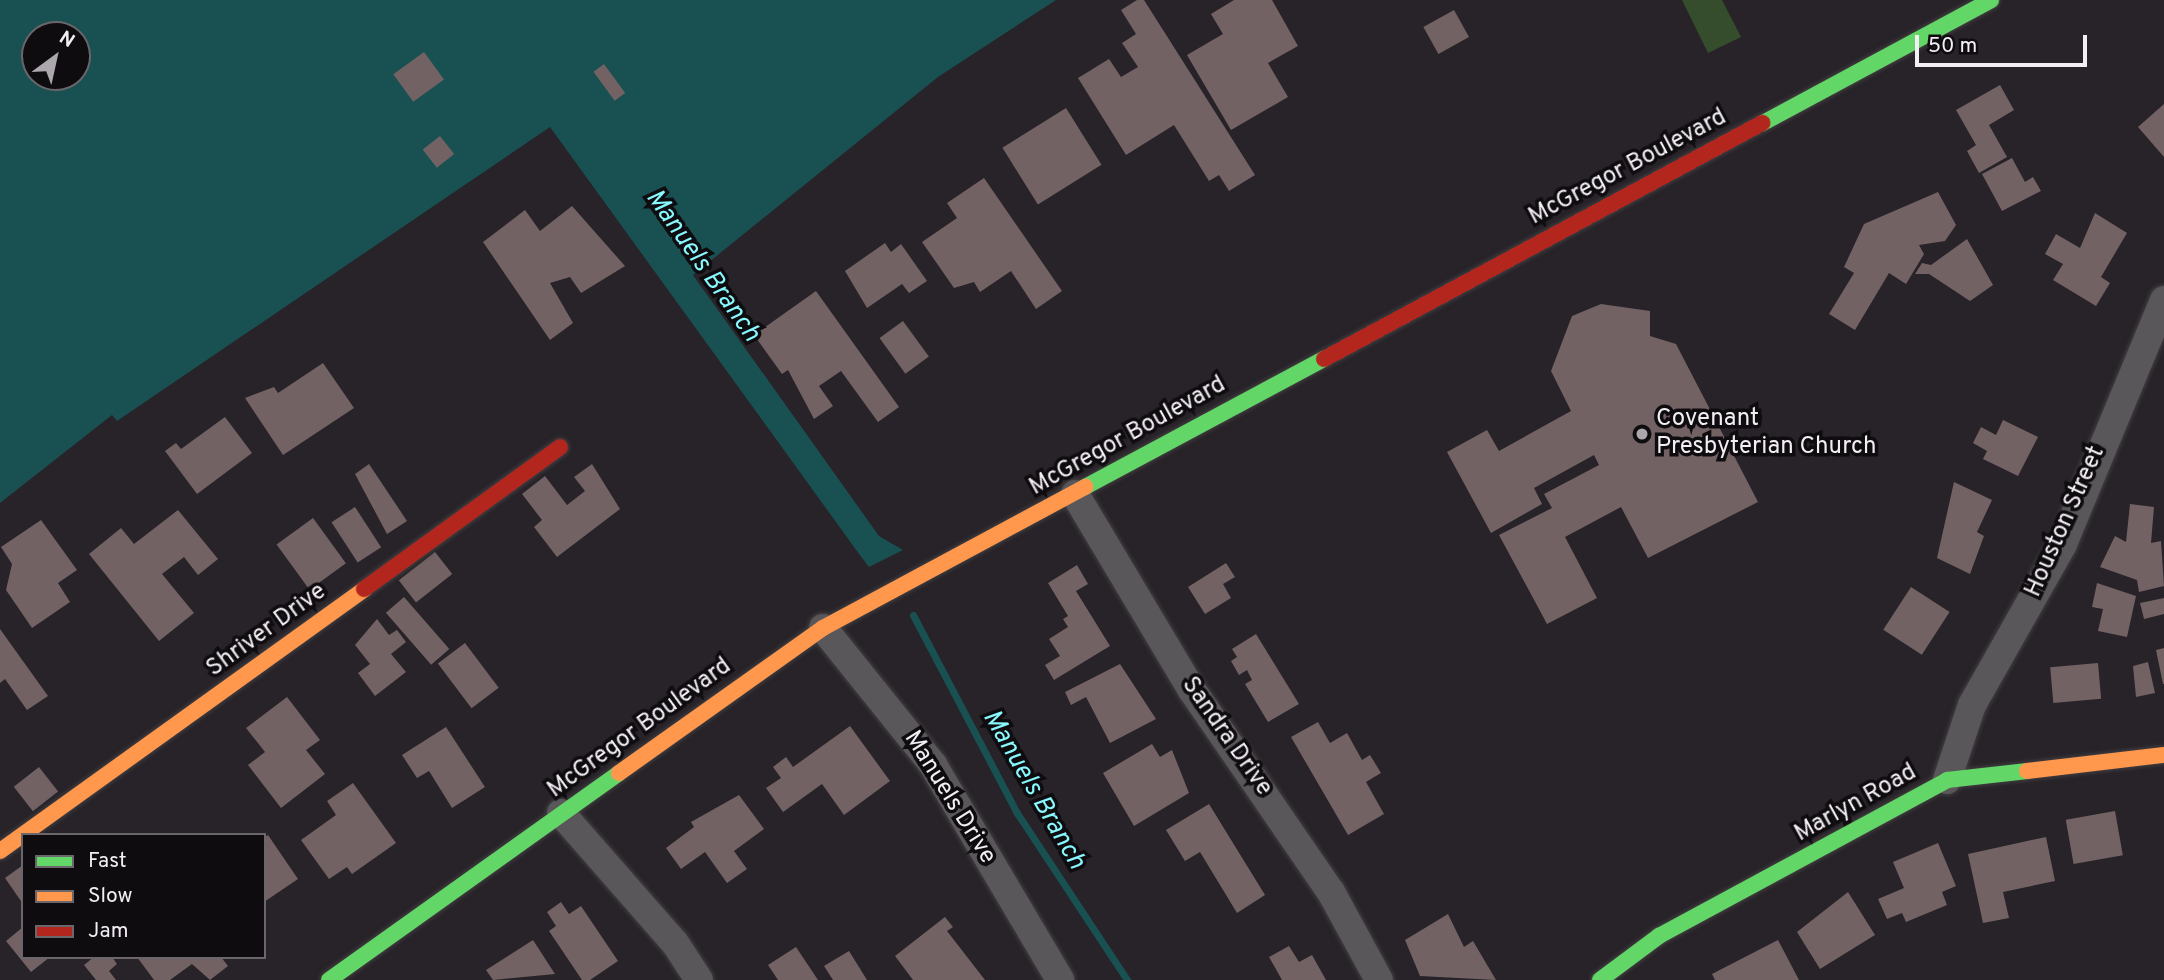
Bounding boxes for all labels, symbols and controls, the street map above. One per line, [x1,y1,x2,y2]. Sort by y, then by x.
north arrow [21,21,91,91]
scale bar [1919,21,2090,65]
text: N [54,26,79,54]
text: 50 m [1928,33,1977,60]
street label: McGregor Boulevard [1524,104,1732,232]
water label: Manuels Branch [638,184,766,348]
street label: McGregor Boulevard [1025,371,1231,503]
place label: Covenant Presbyterian Church [1656,406,1876,462]
marker: Covenant Presbyterian Church [1634,426,1650,442]
street label: Houston Street [2020,442,2112,602]
street label: Shriver Drive [202,578,332,684]
street label: McGregor Boulevard [543,653,737,805]
street label: Sandra Drive [1174,672,1278,802]
water label: Manuels Branch [975,705,1091,875]
street label: Manuels Drive [897,726,1001,870]
street label: Marlyn Road [1790,759,1922,849]
legend [21,833,266,959]
text: Fast [88,848,127,875]
text: Slow [88,883,133,910]
text: Jam [88,918,129,945]

